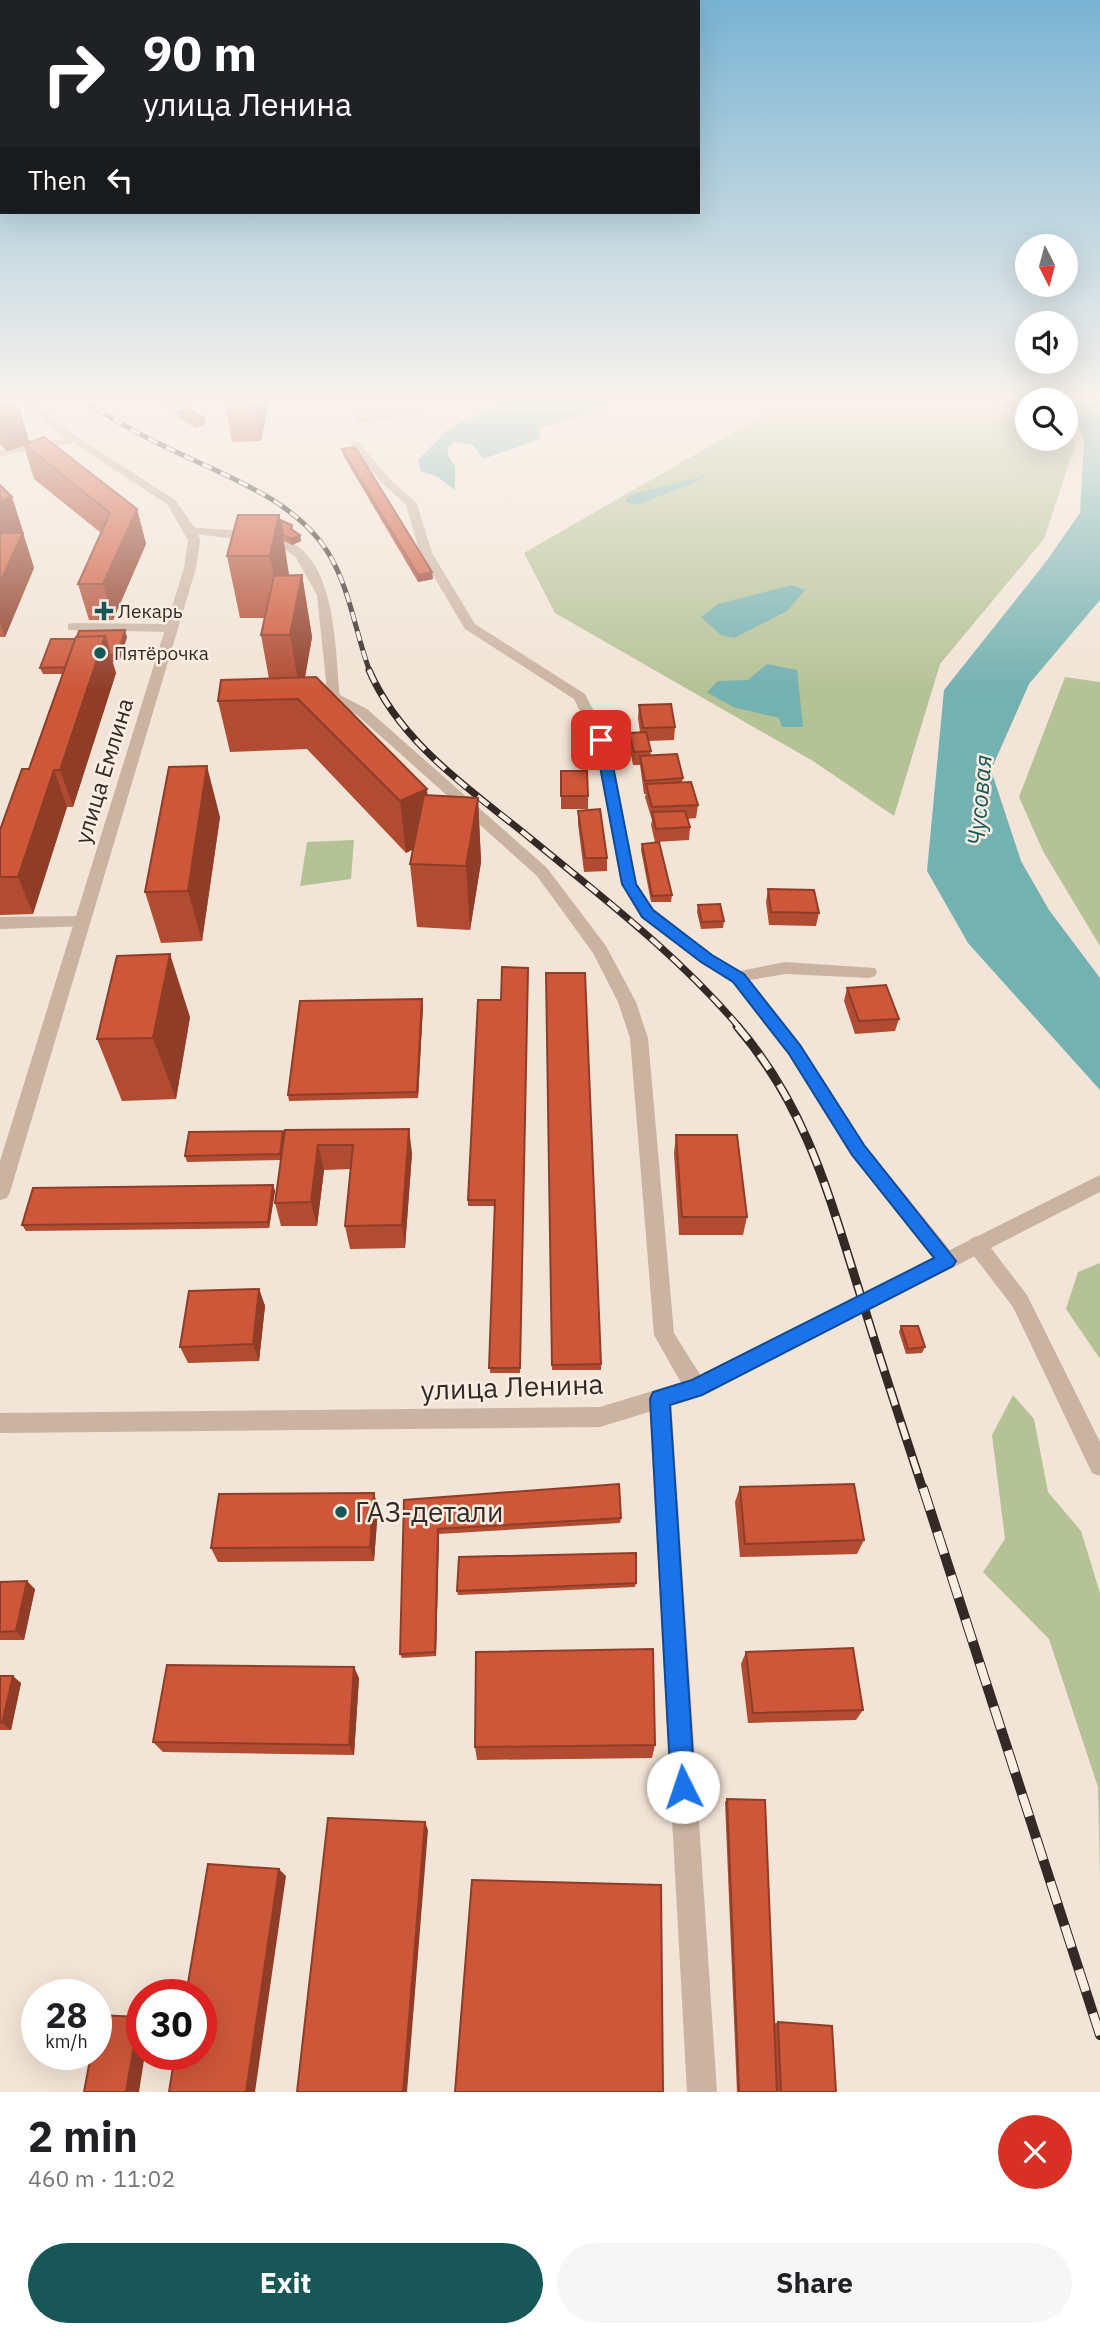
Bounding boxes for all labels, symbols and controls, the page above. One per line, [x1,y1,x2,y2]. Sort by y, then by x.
text: 90 m [143,21,257,84]
icon: right [28,28,119,119]
text: улица Ленина [143,83,352,125]
icon: left [101,161,139,199]
text: Then [28,163,87,197]
north arrow [1015,234,1078,298]
map controls [1015,234,1078,451]
button: sound [1015,311,1078,374]
button: search [1015,388,1078,451]
place label: Лекарь [118,599,183,623]
marker: Лекарь [96,603,112,619]
place label: Пятёрочка [114,641,209,665]
marker: Пятёрочка [92,645,108,661]
street label: улица Емлина [67,694,139,847]
pin [571,710,631,770]
icon: arrive [582,721,620,759]
water label: Чусовая [959,753,999,847]
street label: улица Ленина [420,1365,604,1408]
place label: ГАЗ-детали [355,1493,503,1530]
marker: ГАЗ-детали [333,1504,349,1520]
position arrow [646,1750,720,1824]
speed limit sign: 30 [126,1979,217,2070]
text: 28 [45,1992,88,2038]
text: km/h [45,2030,88,2053]
text: 2 min [28,2109,138,2164]
button: close [998,2115,1072,2189]
text: 460 m · 11:02 [28,2163,175,2193]
button: Exit [28,2243,543,2323]
button: Share [557,2243,1072,2323]

